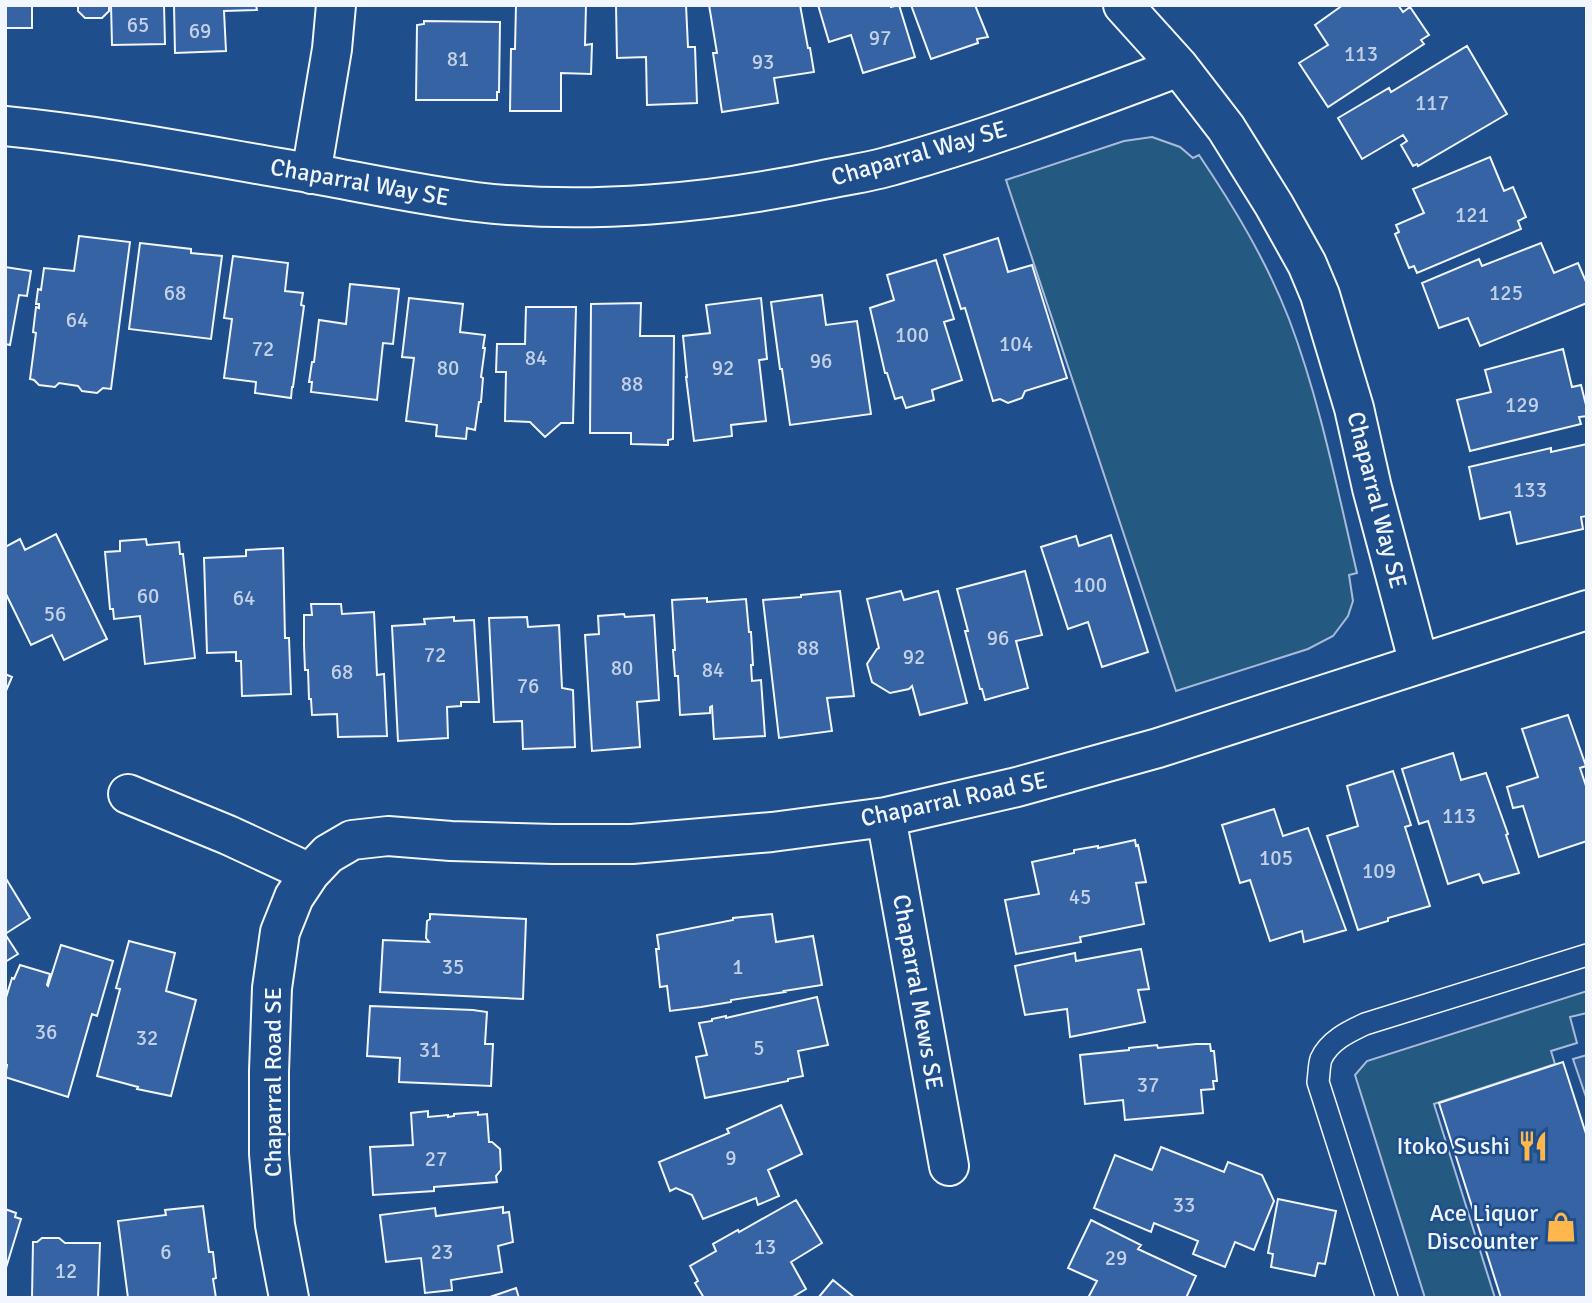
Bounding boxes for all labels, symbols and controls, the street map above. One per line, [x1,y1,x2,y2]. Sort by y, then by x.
house number: 65 [127,12,149,38]
house number: 69 [189,18,211,44]
house number: 97 [869,25,891,51]
house number: 113 [1344,41,1378,67]
house number: 81 [447,46,469,72]
house number: 93 [752,49,774,75]
house number: 117 [1415,90,1449,116]
street label: Chaparral Way SE [828,114,1010,192]
street label: Chaparral Way SE [268,151,452,213]
house number: 121 [1455,202,1489,228]
house number: 68 [164,280,186,306]
house number: 125 [1489,280,1523,306]
house number: 64 [66,307,88,333]
house number: 100 [895,322,929,348]
house number: 104 [999,331,1033,357]
house number: 72 [252,336,274,362]
house number: 84 [525,345,547,371]
house number: 96 [810,348,832,374]
house number: 80 [437,355,459,381]
house number: 92 [712,355,734,381]
house number: 88 [621,371,643,397]
house number: 129 [1505,392,1539,418]
street label: Chaparral Way SE [1341,408,1413,592]
house number: 133 [1513,477,1547,503]
house number: 100 [1073,572,1107,598]
house number: 60 [137,583,159,609]
house number: 64 [233,585,255,611]
house number: 56 [44,601,66,627]
house number: 96 [987,625,1009,651]
house number: 88 [797,635,819,661]
house number: 72 [424,642,446,668]
house number: 92 [903,644,925,670]
house number: 80 [611,655,633,681]
house number: 84 [702,657,724,683]
house number: 68 [331,659,353,685]
house number: 76 [517,673,539,699]
street label: Chaparral Road SE [858,765,1050,833]
house number: 113 [1442,803,1476,829]
house number: 105 [1259,845,1293,871]
house number: 109 [1362,858,1396,884]
house number: 45 [1069,884,1091,910]
street label: Chaparral Mews SE [886,892,950,1092]
house number: 35 [442,954,464,980]
house number: 1 [732,954,744,980]
street label: Chaparral Road SE [258,987,288,1177]
house number: 36 [35,1019,57,1045]
house number: 32 [136,1025,158,1051]
house number: 5 [753,1035,765,1061]
house number: 31 [419,1037,441,1063]
house number: 37 [1137,1072,1159,1098]
restaurant icon: Itoko Sushi [1516,1129,1550,1163]
place label: Itoko Sushi [1396,1131,1510,1161]
house number: 9 [725,1145,737,1171]
house number: 27 [425,1146,447,1172]
house number: 33 [1173,1192,1195,1218]
place label: Ace Liquor Discounter [1427,1198,1538,1256]
shop icon: Ace Liquor Discounter [1544,1210,1578,1244]
house number: 13 [754,1234,776,1260]
house number: 6 [160,1239,172,1265]
house number: 23 [431,1239,453,1265]
house number: 29 [1105,1245,1127,1271]
house number: 12 [55,1258,77,1284]

